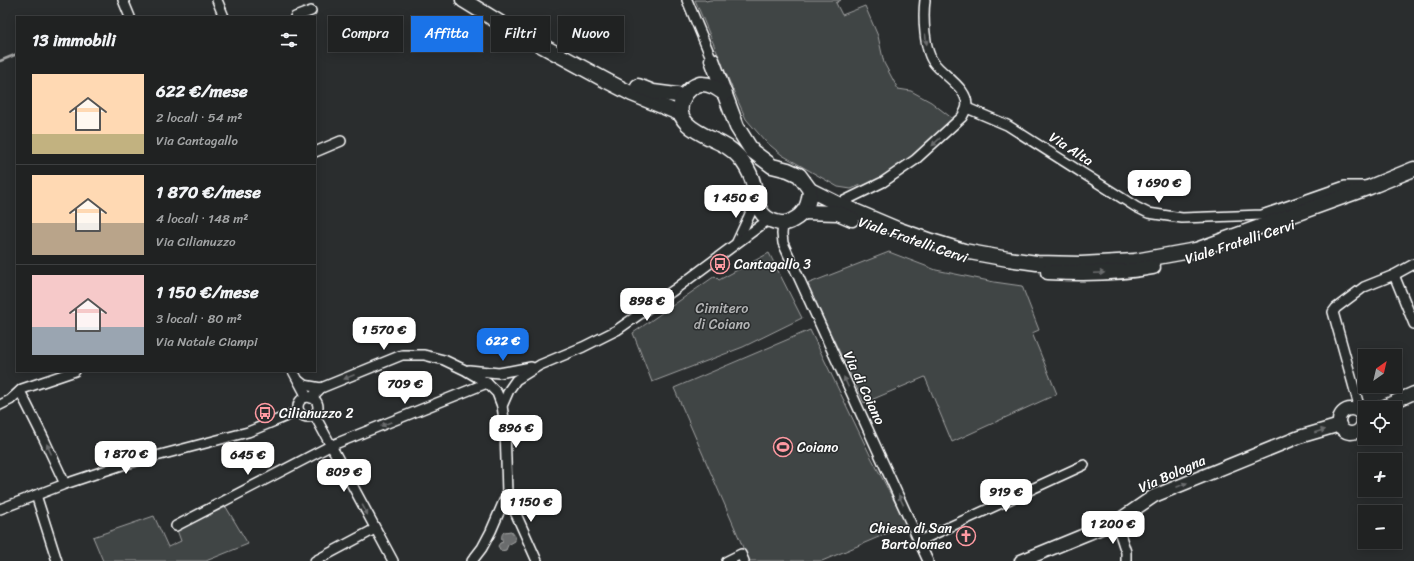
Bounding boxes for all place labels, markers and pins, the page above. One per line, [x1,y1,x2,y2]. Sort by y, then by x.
pin: 1 690 € [1122,170,1196,204]
pin: 1 450 € [699,185,773,219]
place label: Cantagallo 3 [734,252,811,277]
bus stop icon: Cantagallo 3 [709,253,731,275]
pin: 898 € [619,288,675,322]
pin: 1 570 € [347,317,421,351]
pin: 622 € [475,328,531,362]
pin: 709 € [377,371,433,405]
place label: Cilianuzzo 2 [279,401,354,426]
bus stop icon: Cilianuzzo 2 [254,402,276,424]
pin: 896 € [488,415,544,449]
place label: Coiano [797,435,838,460]
sports icon: Coiano [772,436,794,458]
pin: 1 870 € [89,441,163,475]
pin: 645 € [220,442,276,476]
pin: 809 € [316,459,372,493]
pin: 919 € [978,479,1034,513]
pin: 1 150 € [494,489,568,523]
pin: 1 200 € [1076,511,1150,545]
place label: Chiesa di San Bartolomeo [870,516,952,557]
church icon: Chiesa di San Bartolomeo [955,525,977,547]

